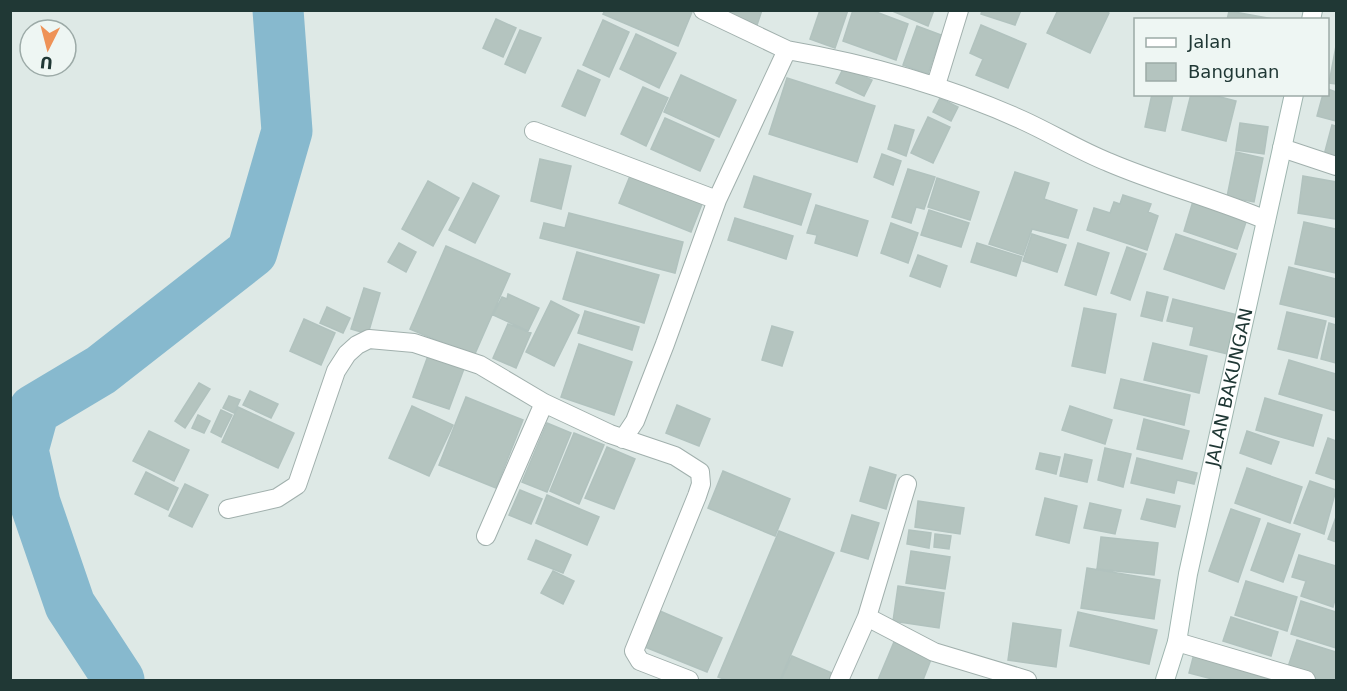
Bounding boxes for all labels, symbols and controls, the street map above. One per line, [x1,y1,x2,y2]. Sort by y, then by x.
north arrow [18,18,78,78]
legend [1134,18,1329,96]
text: Jalan [1187,31,1232,52]
text: U [39,52,54,73]
text: Bangunan [1188,61,1279,82]
street label: JALAN BAKUNGAN [1201,306,1256,469]

